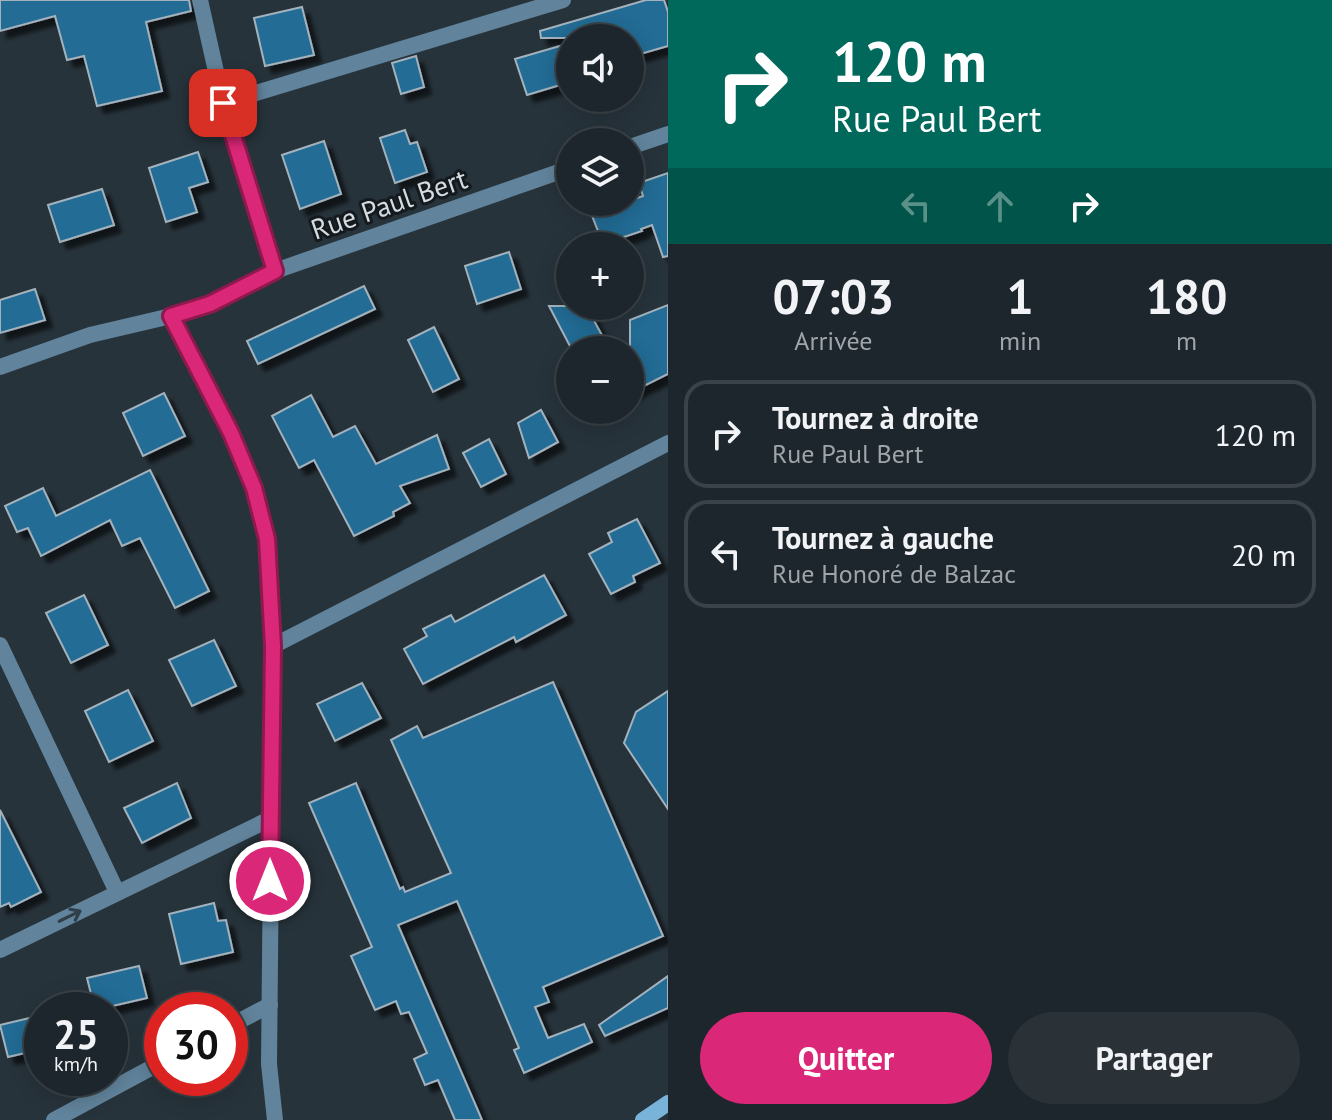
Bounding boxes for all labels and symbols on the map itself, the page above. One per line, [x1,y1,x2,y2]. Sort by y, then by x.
pin [189,69,257,137]
street label: Rue Paul Bert [306,159,472,248]
position arrow [228,839,312,923]
one-way arrow [57,907,81,923]
speed limit sign: 30 [144,992,248,1096]

